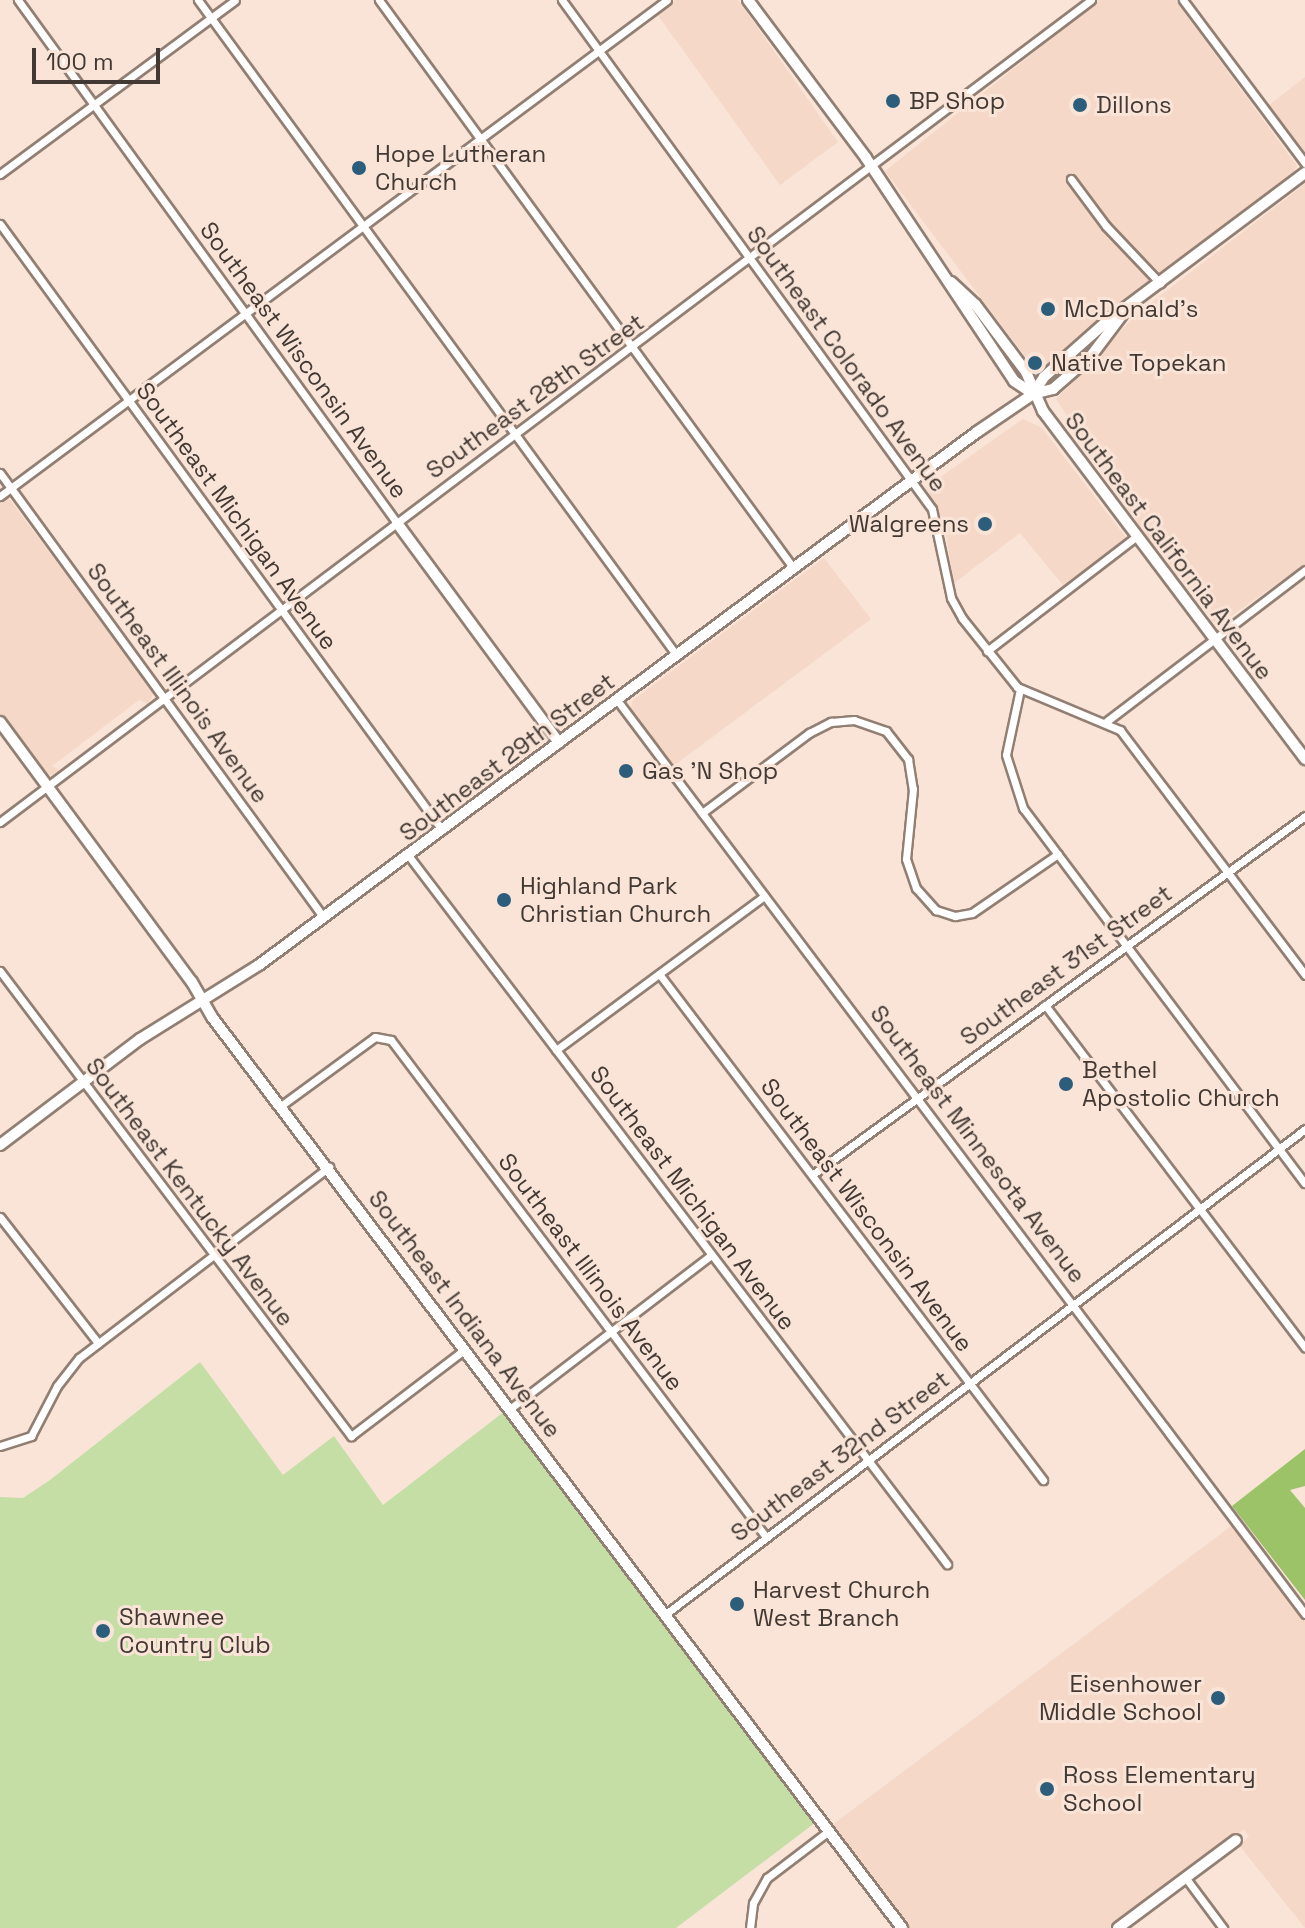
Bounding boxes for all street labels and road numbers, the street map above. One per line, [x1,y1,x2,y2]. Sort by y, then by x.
street label: Southeast Wisconsin Avenue [194,216,414,504]
street label: Southeast Colorado Avenue [741,220,953,498]
street label: Southeast 28th Street [420,307,650,485]
street label: Southeast Michigan Avenue [130,377,344,655]
street label: Southeast California Avenue [1059,406,1279,686]
street label: Southeast Illinois Avenue [81,557,275,809]
street label: Southeast 29th Street [394,667,620,847]
street label: Southeast 31st Street [955,879,1177,1051]
street label: Southeast Minnesota Avenue [864,999,1092,1289]
street label: Southeast Kentucky Avenue [80,1052,300,1332]
street label: Southeast Michigan Avenue [584,1060,802,1336]
street label: Southeast Wisconsin Avenue [755,1073,979,1357]
street label: Southeast Illinois Avenue [492,1148,690,1396]
street label: Southeast Indiana Avenue [362,1184,568,1444]
street label: Southeast 32nd Street [725,1364,955,1548]

